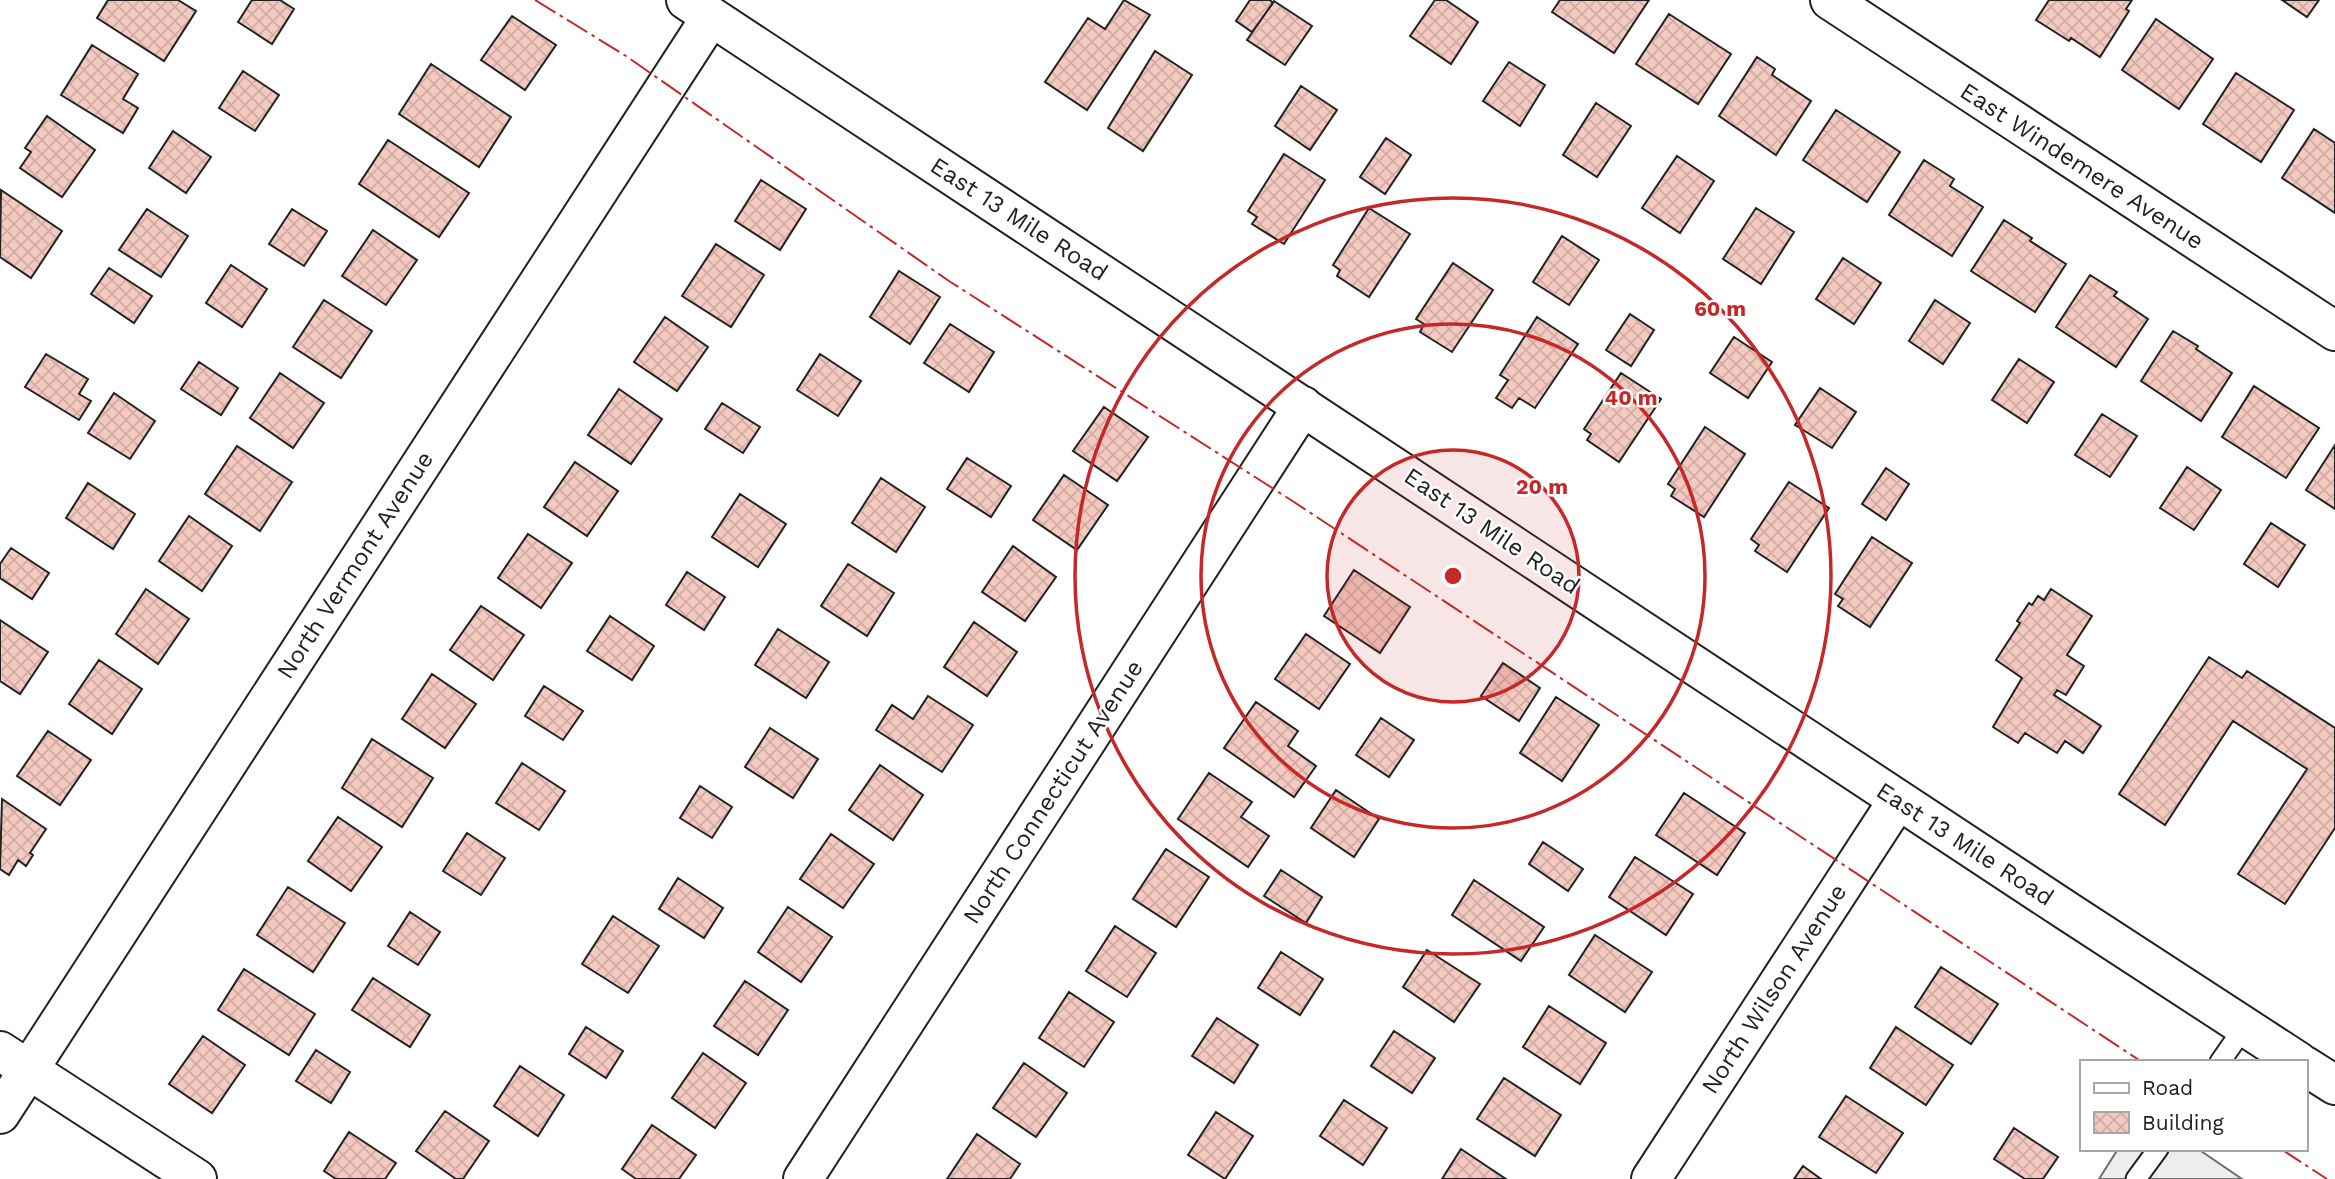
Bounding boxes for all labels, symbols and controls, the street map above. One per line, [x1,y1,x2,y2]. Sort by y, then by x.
street label: East Windemere Avenue [1955,77,2209,255]
street label: East 13 Mile Road [925,151,1113,287]
text: 60 m [1694,296,1746,321]
text: 40 m [1605,385,1657,410]
street label: North Vermont Avenue [271,446,439,684]
street label: East 13 Mile Road [1399,462,1585,600]
text: 20 m [1516,474,1568,499]
centre of rings [1441,564,1465,588]
street label: North Connecticut Avenue [957,655,1149,929]
street label: East 13 Mile Road [1871,776,2059,912]
street label: North Wilson Avenue [1696,879,1852,1099]
legend [2080,1060,2307,1151]
text: Road [2142,1075,2193,1100]
text: Building [2142,1110,2224,1135]

